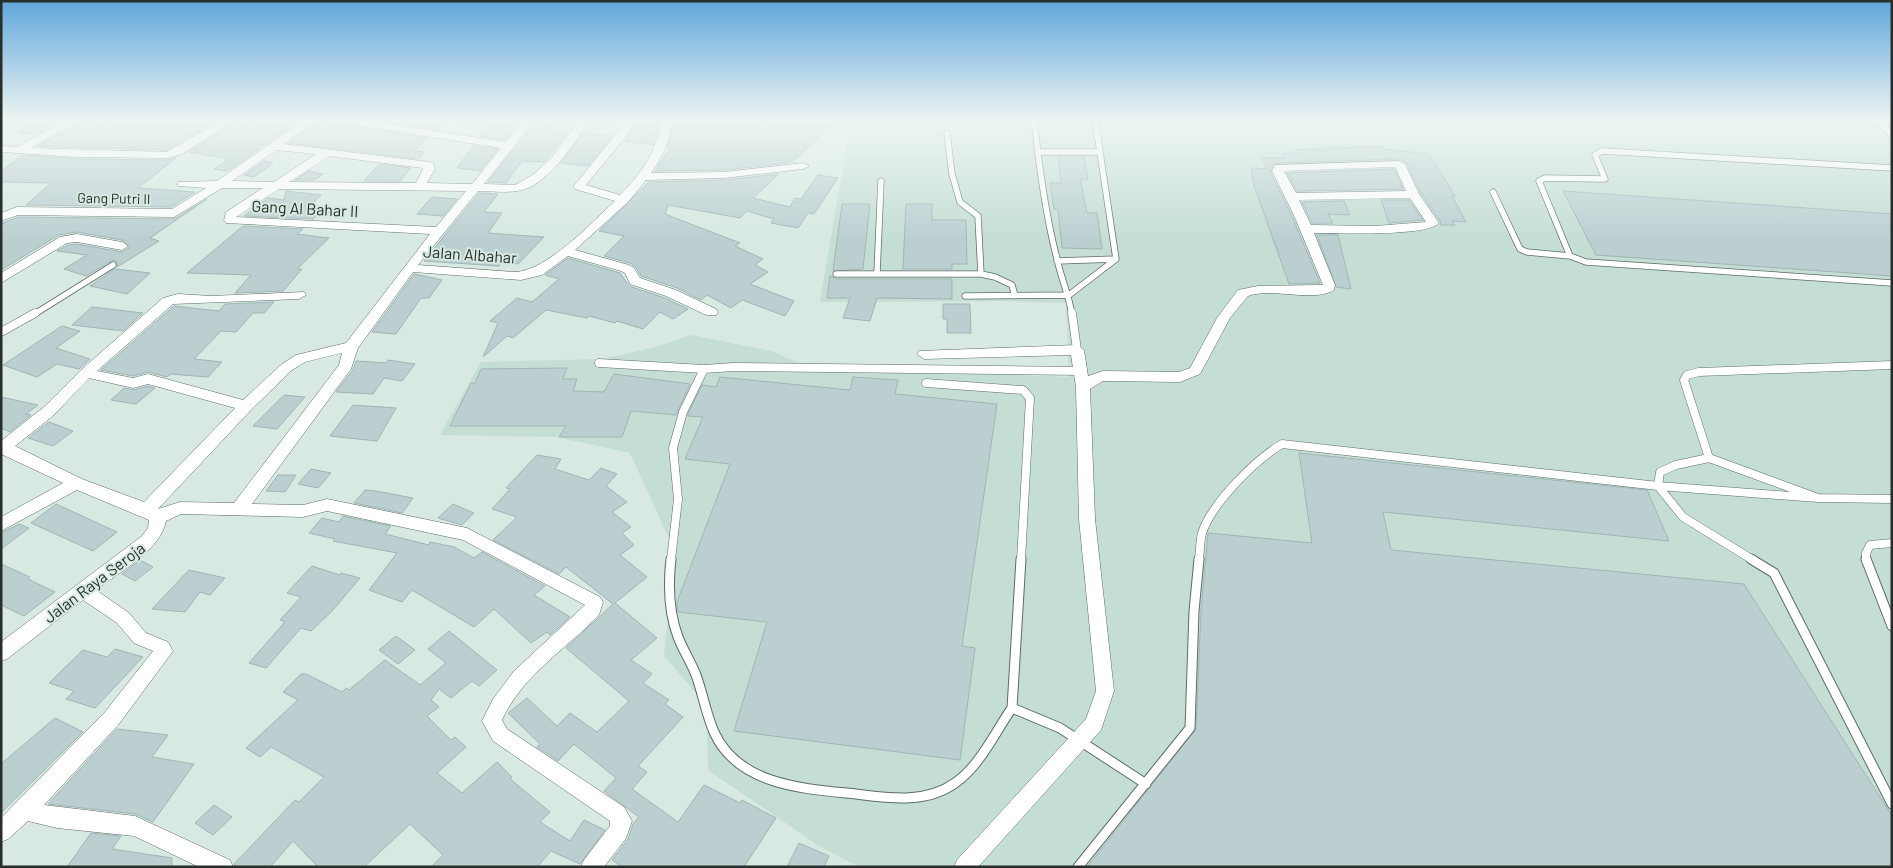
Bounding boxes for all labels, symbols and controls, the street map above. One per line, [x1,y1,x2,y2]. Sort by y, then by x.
street label: Gang Putri II [77,189,151,207]
street label: Gang Al Bahar II [251,196,359,220]
street label: Jalan Albahar [422,241,518,267]
street label: Jalan Raya Seroja [40,538,148,626]

